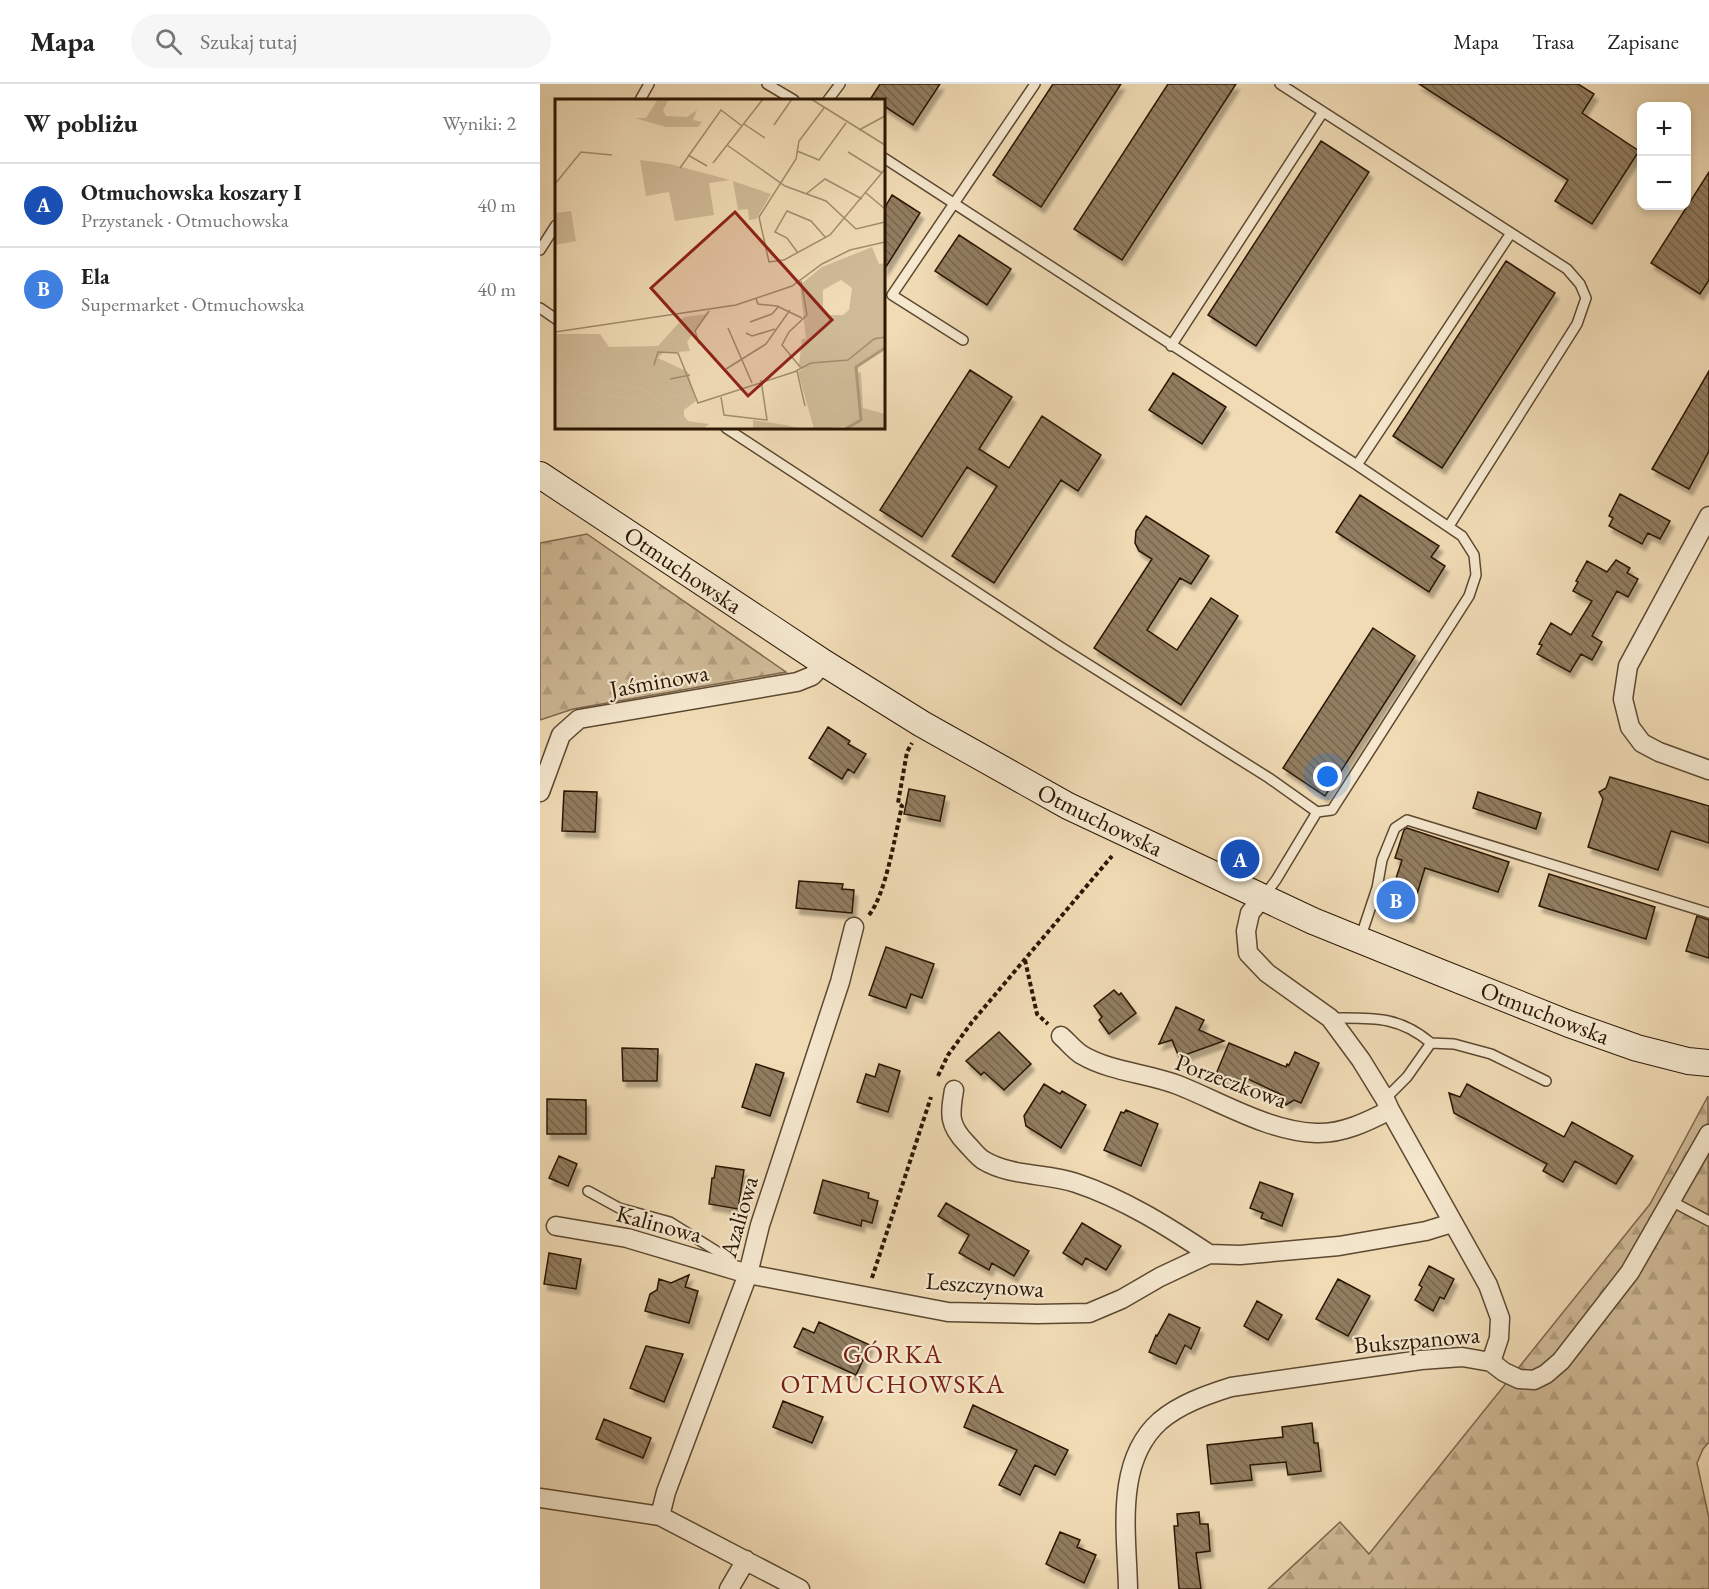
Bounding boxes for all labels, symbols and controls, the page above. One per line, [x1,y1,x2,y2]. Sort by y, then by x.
search box [131,14,551,68]
text: Mapa [30,23,95,59]
icon: search [152,25,185,58]
text: Szukaj tutaj [200,27,297,56]
text: Mapa [1453,28,1499,55]
text: Trasa [1532,28,1574,55]
text: Zapisane [1607,28,1679,55]
inset map [555,99,885,429]
map controls [1637,102,1691,210]
button: + [1637,102,1691,156]
text: W pobliżu [24,106,138,140]
text: Wyniki: 2 [443,110,516,136]
button: − [1637,156,1691,210]
text: Otmuchowska koszary I [81,178,302,207]
text: A [36,192,51,218]
text: 40 m [477,192,516,218]
text: Przystanek · Otmuchowska [81,207,289,233]
text: Ela [81,262,110,291]
text: B [37,276,50,302]
text: 40 m [477,276,516,302]
text: Supermarket · Otmuchowska [81,291,305,317]
street label: Otmuchowska [618,519,749,621]
street label: Jaśminowa [605,656,711,705]
your location [1313,762,1342,791]
street label: Otmuchowska [1032,776,1168,863]
pin: A [1220,836,1260,882]
pin: B [1376,878,1416,922]
street label: Otmuchowska [1476,974,1615,1051]
street label: Porzeczkowa [1171,1046,1292,1115]
street label: Azaliowa [712,1172,765,1262]
street label: Kalinowa [613,1197,706,1250]
street label: Leszczynowa [925,1265,1046,1304]
street label: Bukszpanowa [1353,1319,1482,1360]
district label: GÓRKA OTMUCHOWSKA [780,1337,1006,1401]

